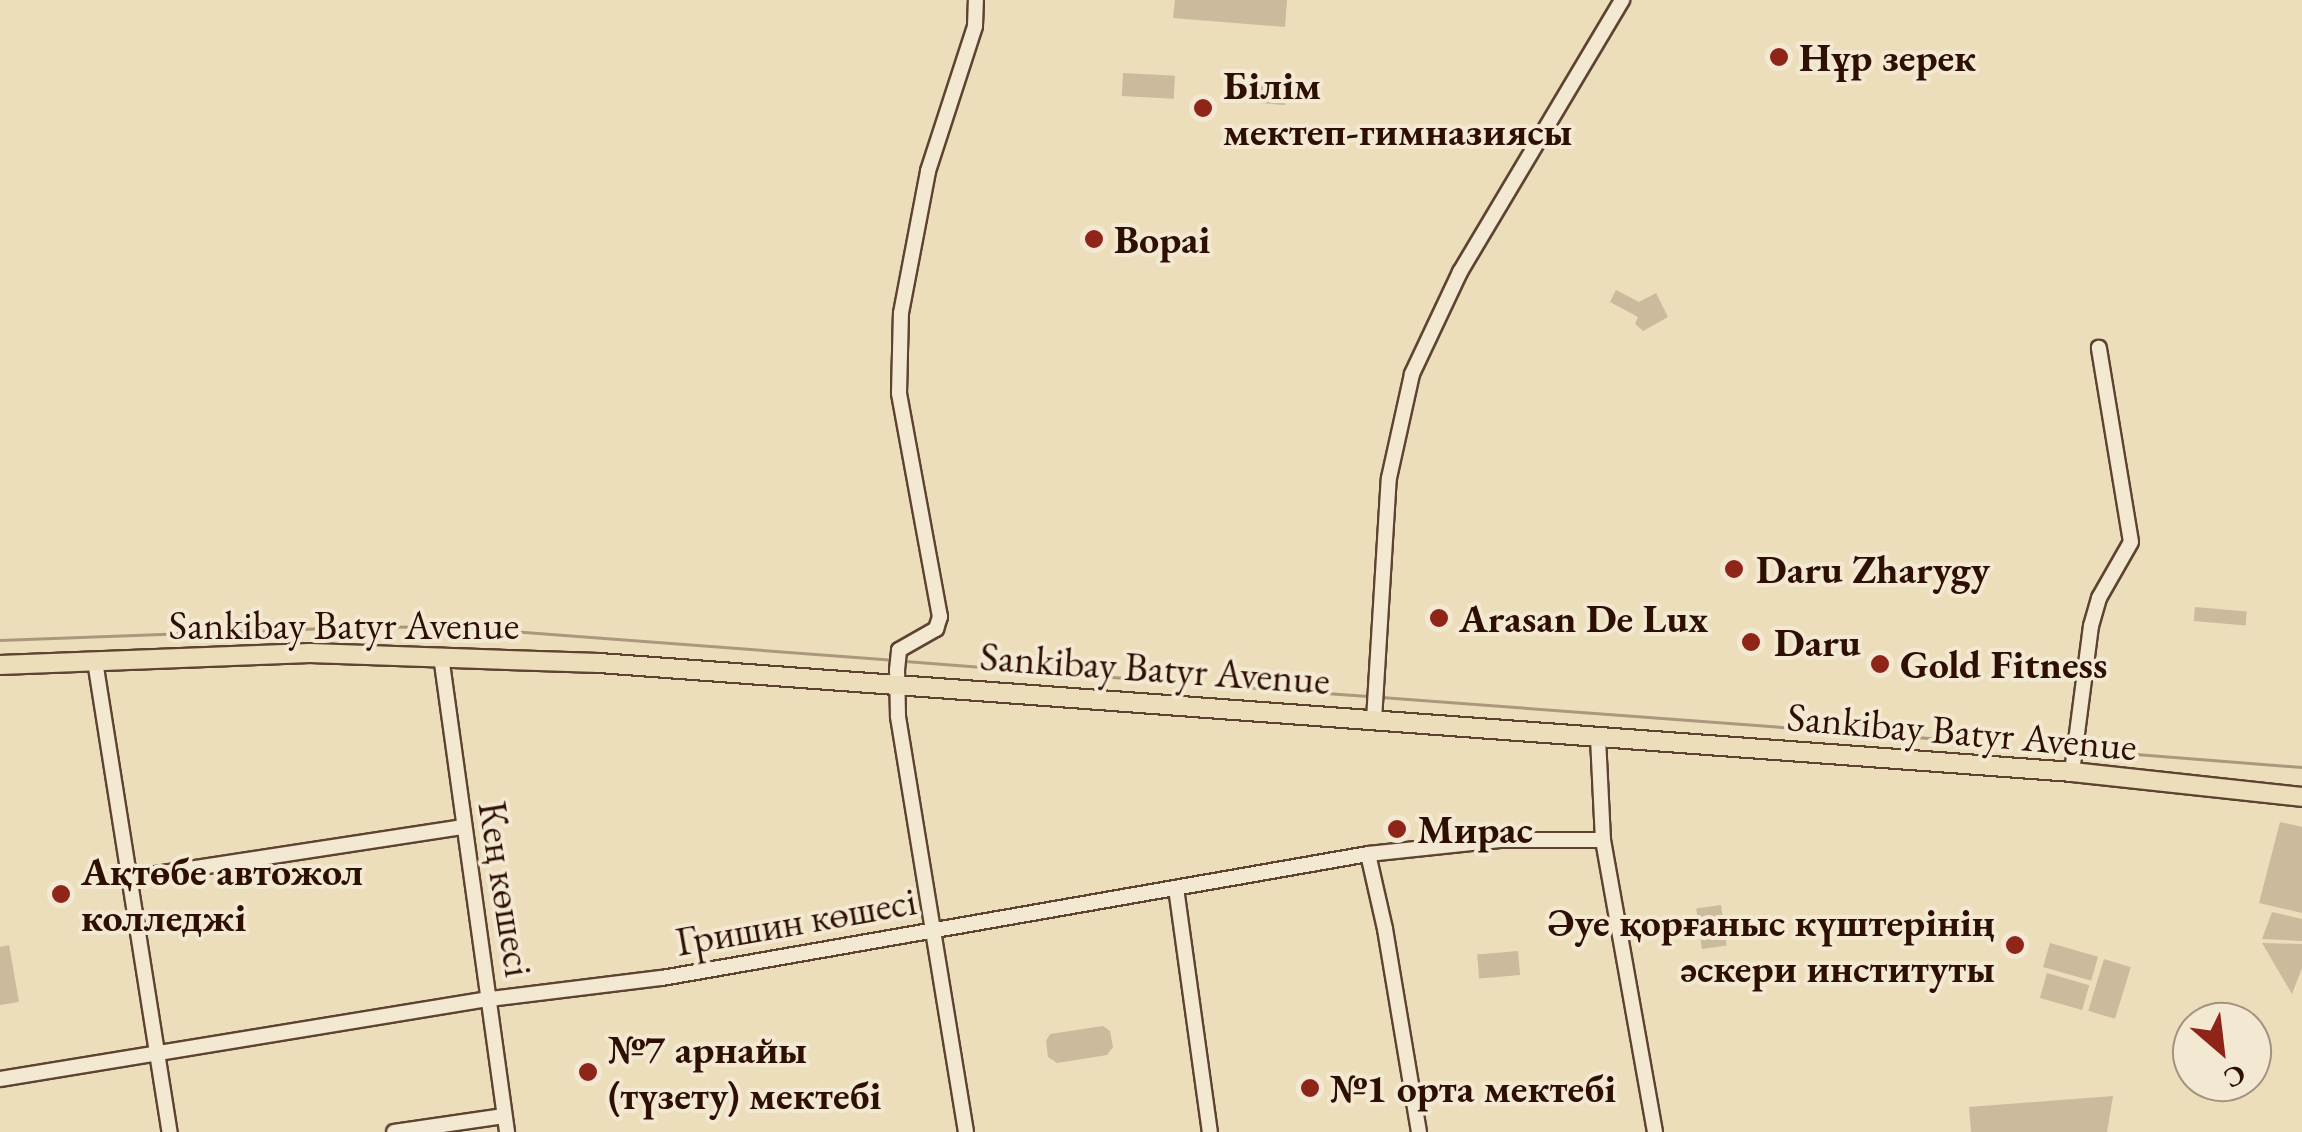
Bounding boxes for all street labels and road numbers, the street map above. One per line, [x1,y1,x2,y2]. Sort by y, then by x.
street label: Sankibay Batyr Avenue [169,601,519,649]
street label: Sankibay Batyr Avenue [978,632,1332,704]
street label: Sankibay Batyr Avenue [1785,692,2139,770]
street label: Кең көшесі [468,798,544,980]
street label: Гришин көшесі [672,876,920,966]

